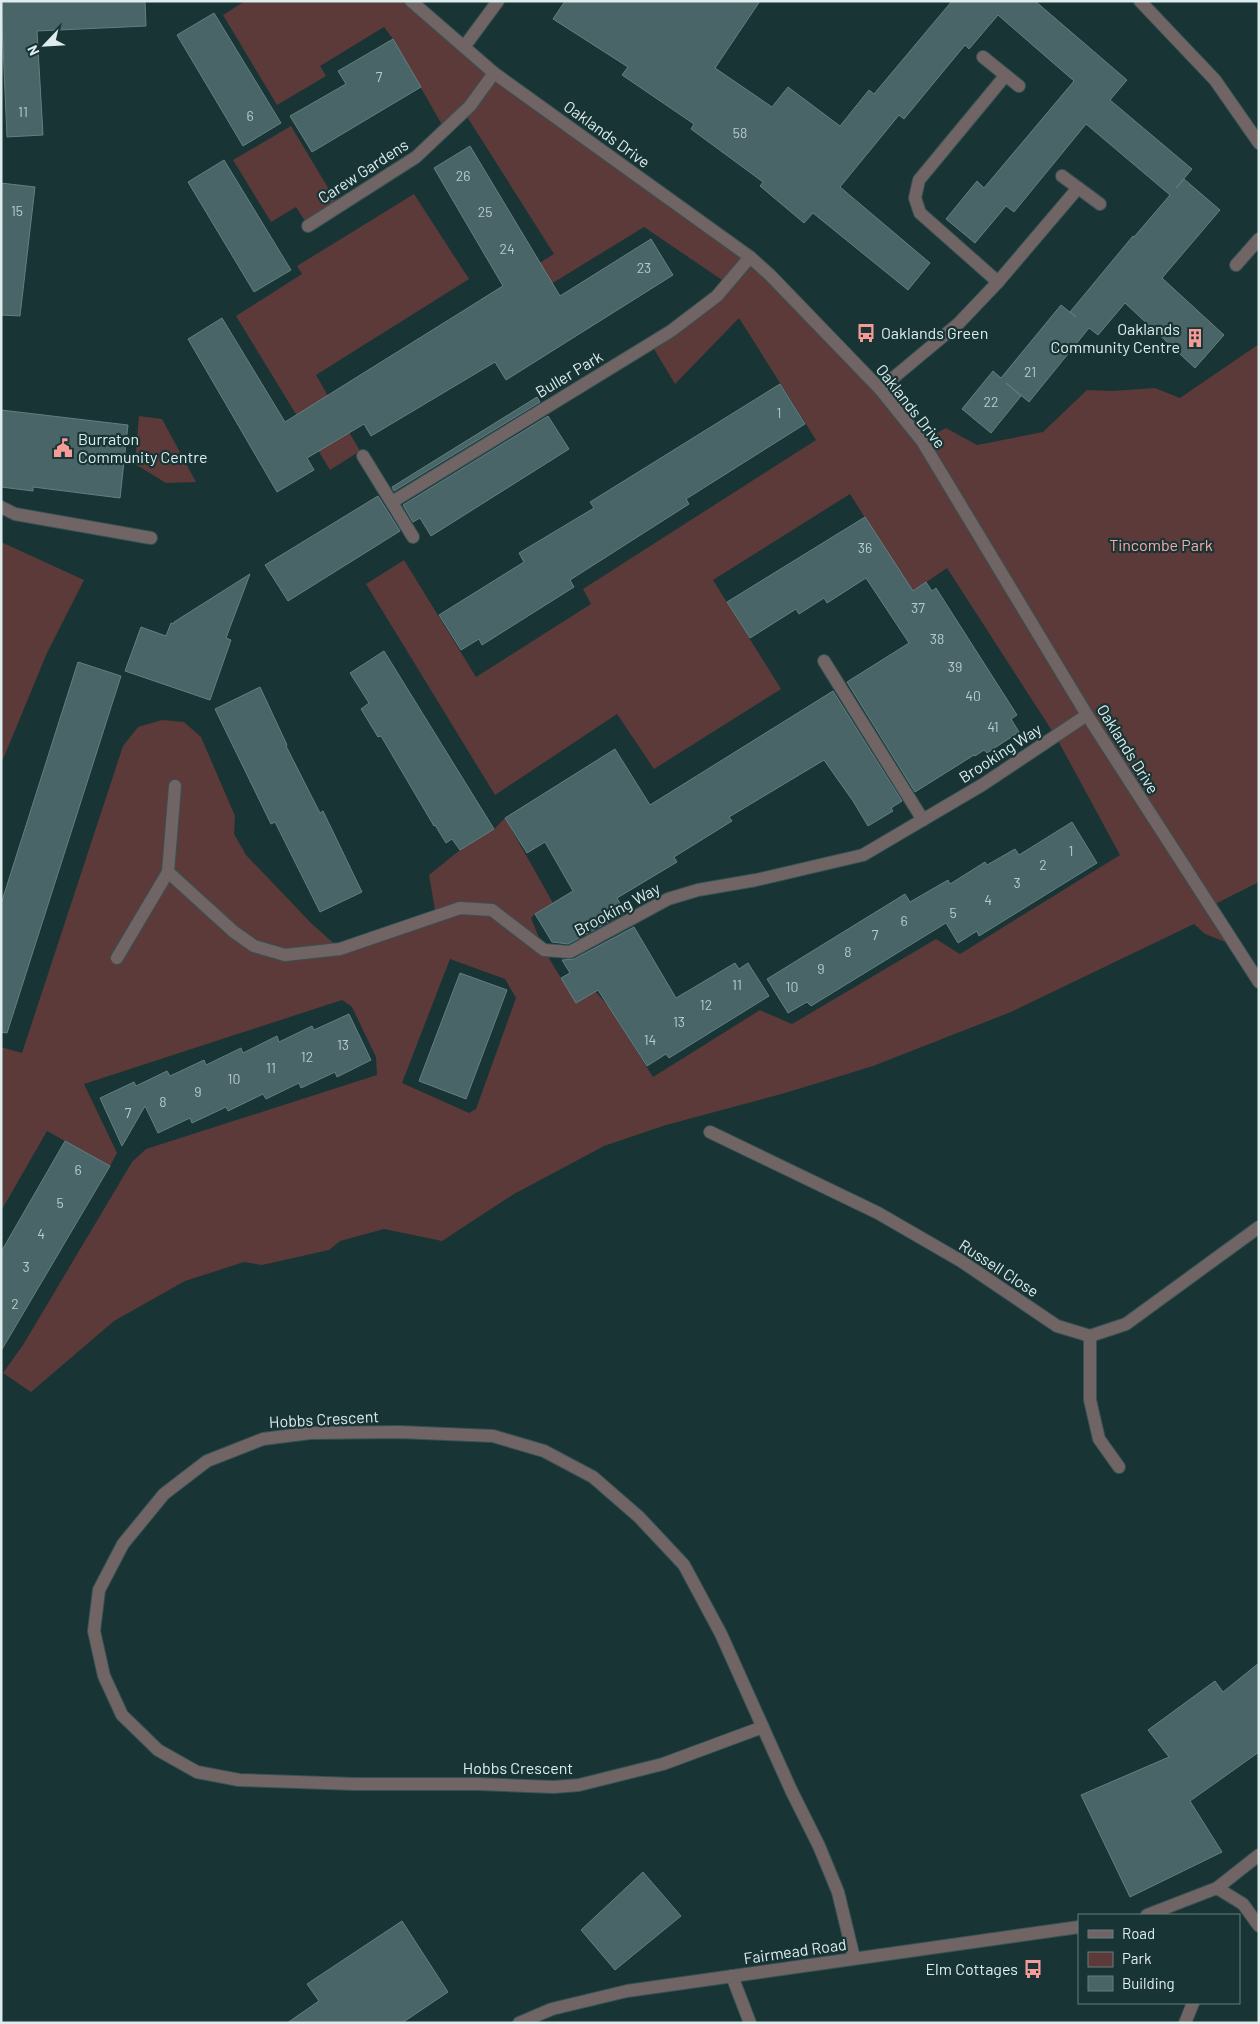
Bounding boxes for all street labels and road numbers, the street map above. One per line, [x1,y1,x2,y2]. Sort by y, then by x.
street label: Oaklands Drive [561,96,654,171]
street label: Carew Gardens [314,134,411,207]
street label: Buller Park [532,346,606,401]
street label: Oaklands Drive [873,360,950,452]
street label: Oaklands Drive [1093,701,1163,797]
street label: Brooking Way [955,719,1045,786]
street label: Brooking Way [571,878,663,939]
street label: Russell Close [956,1235,1043,1300]
street label: Hobbs Crescent [268,1406,380,1431]
street label: Hobbs Crescent [463,1758,573,1777]
street label: Fairmead Road [742,1934,848,1967]

